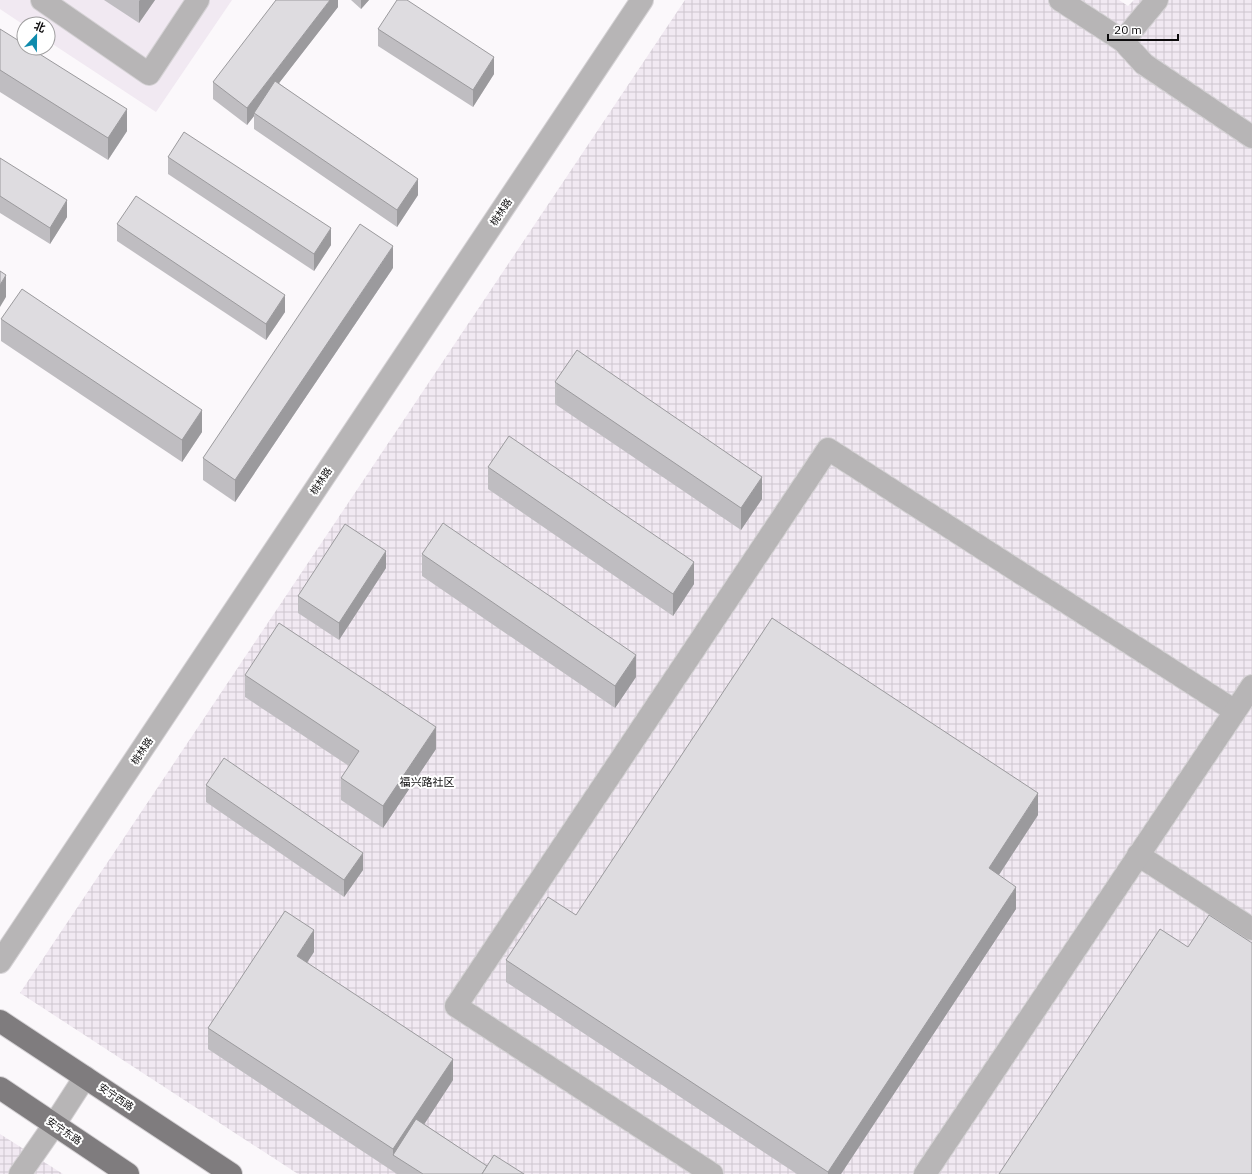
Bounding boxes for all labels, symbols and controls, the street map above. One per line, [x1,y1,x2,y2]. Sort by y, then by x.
north arrow [16,16,56,56]
scale bar [1108,16,1178,42]
text: 北 [32,18,47,35]
text: 20 m [1114,22,1142,37]
street label: 桃林路 [487,196,515,228]
street label: 桃林路 [307,465,335,497]
street label: 桃林路 [128,735,156,767]
district label: 福兴路社区 [400,775,455,789]
street label: 安宁西路 [96,1080,136,1114]
street label: 安宁东路 [44,1114,84,1148]

